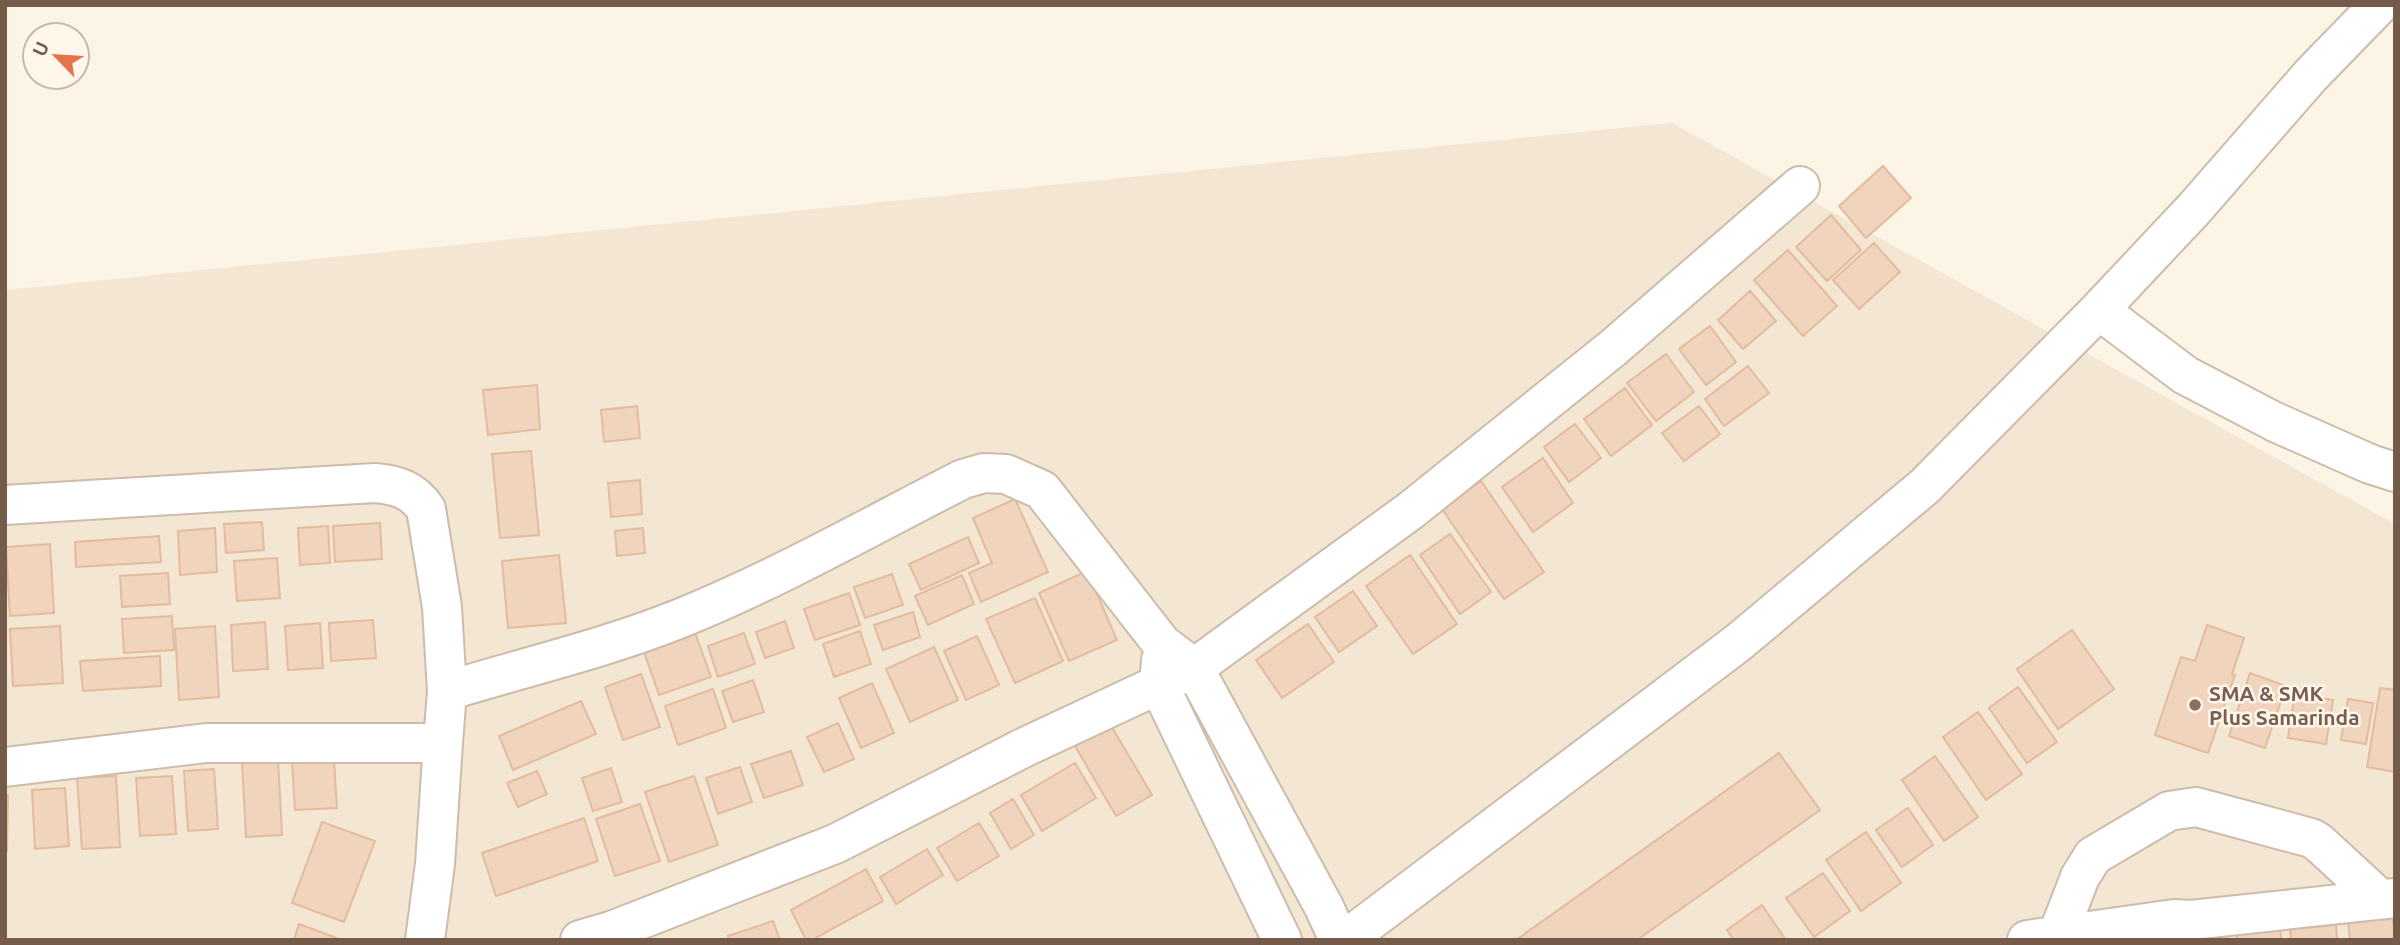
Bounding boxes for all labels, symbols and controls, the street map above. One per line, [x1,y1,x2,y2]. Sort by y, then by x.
north arrow [21,21,91,91]
text: U [28,38,53,60]
place label: SMA & SMK Plus Samarinda [2209,681,2360,729]
marker: SMA & SMK Plus Samarinda [2187,697,2203,713]

